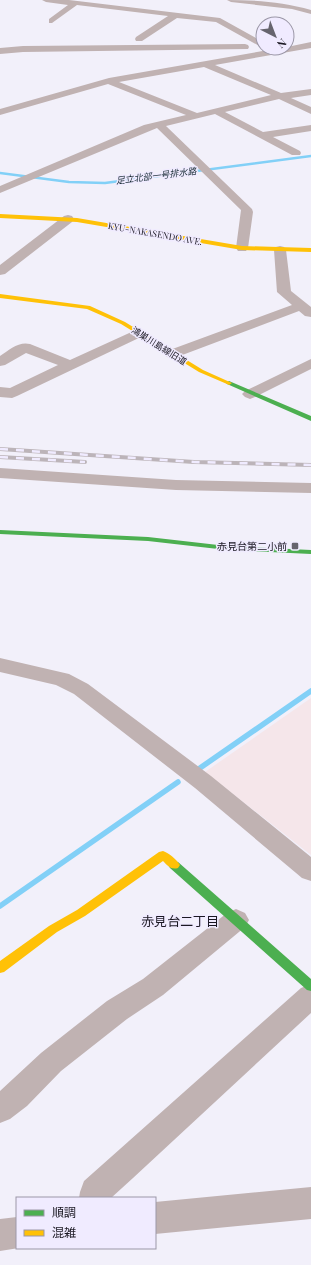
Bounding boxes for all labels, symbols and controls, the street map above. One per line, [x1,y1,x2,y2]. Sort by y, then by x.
north arrow [255,16,295,56]
text: N [274,36,290,52]
water label: 足立北部一号排水路 [115,164,198,186]
street label: KYU-NAKASENDO AVE. [107,219,203,247]
street label: 鴻巣川島線旧道 [130,323,189,367]
place label: 赤見台第二小前 [217,539,287,553]
marker: 赤見台第二小前 [290,541,300,551]
district label: 赤見台二丁目 [141,912,219,929]
legend [16,1197,156,1249]
text: 順調 [52,1204,76,1220]
text: 混雑 [52,1224,76,1240]

